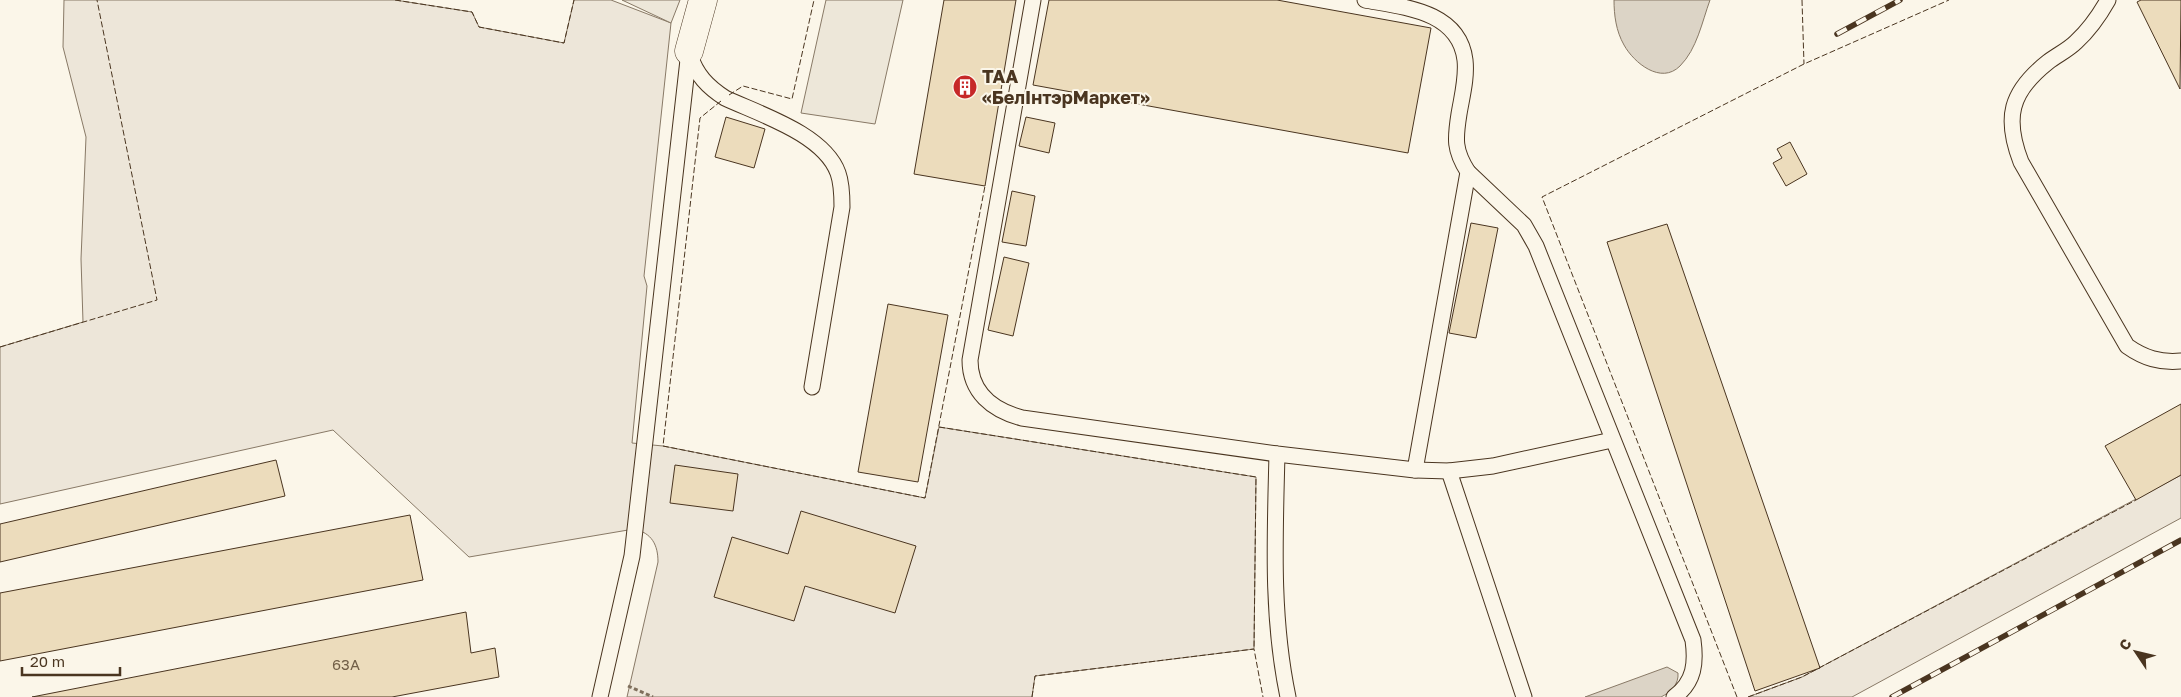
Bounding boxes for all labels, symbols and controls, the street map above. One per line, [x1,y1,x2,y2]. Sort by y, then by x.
place label: ТАА «БелІнтэрМаркет» [982,65,1150,108]
building icon: ТАА «БелІнтэрМаркет» [952,74,978,100]
north arrow [2111,627,2161,677]
text: С [2115,635,2135,653]
scale bar [22,644,120,676]
text: 20 m [30,652,65,670]
house number: 63А [332,655,360,673]

